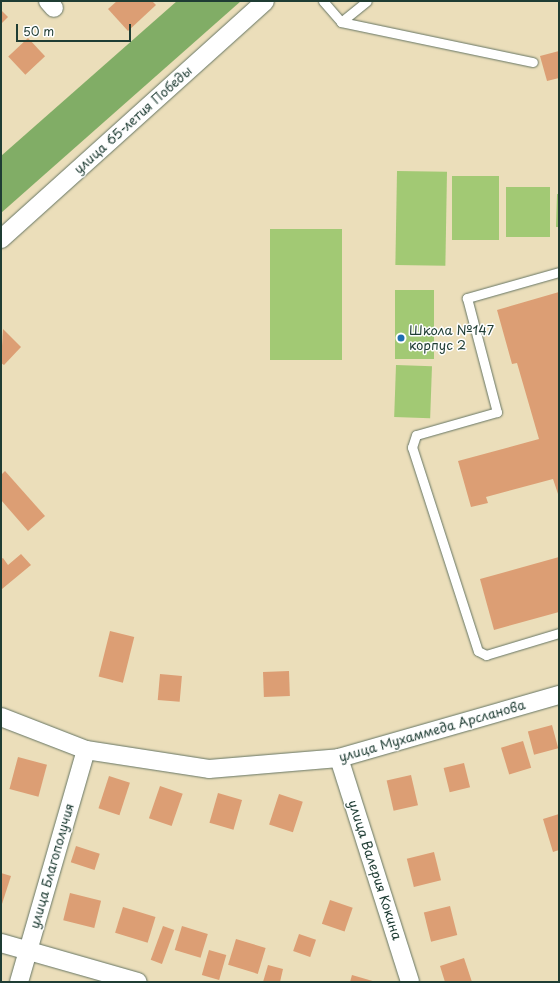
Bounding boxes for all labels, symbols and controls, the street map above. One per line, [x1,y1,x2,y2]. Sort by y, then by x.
scale bar [18,16,133,42]
text: 50 m [23,22,54,40]
street label: улица 65-летия Победы [71,63,195,177]
place label: Школа №147 корпус 2 [409,323,494,354]
marker: Школа №147 корпус 2 [396,333,406,343]
street label: улица Мухаммеда Арсланова [336,697,528,765]
street label: улица Валерия Кокина [345,798,405,942]
street label: улица Благополучия [27,801,77,931]

